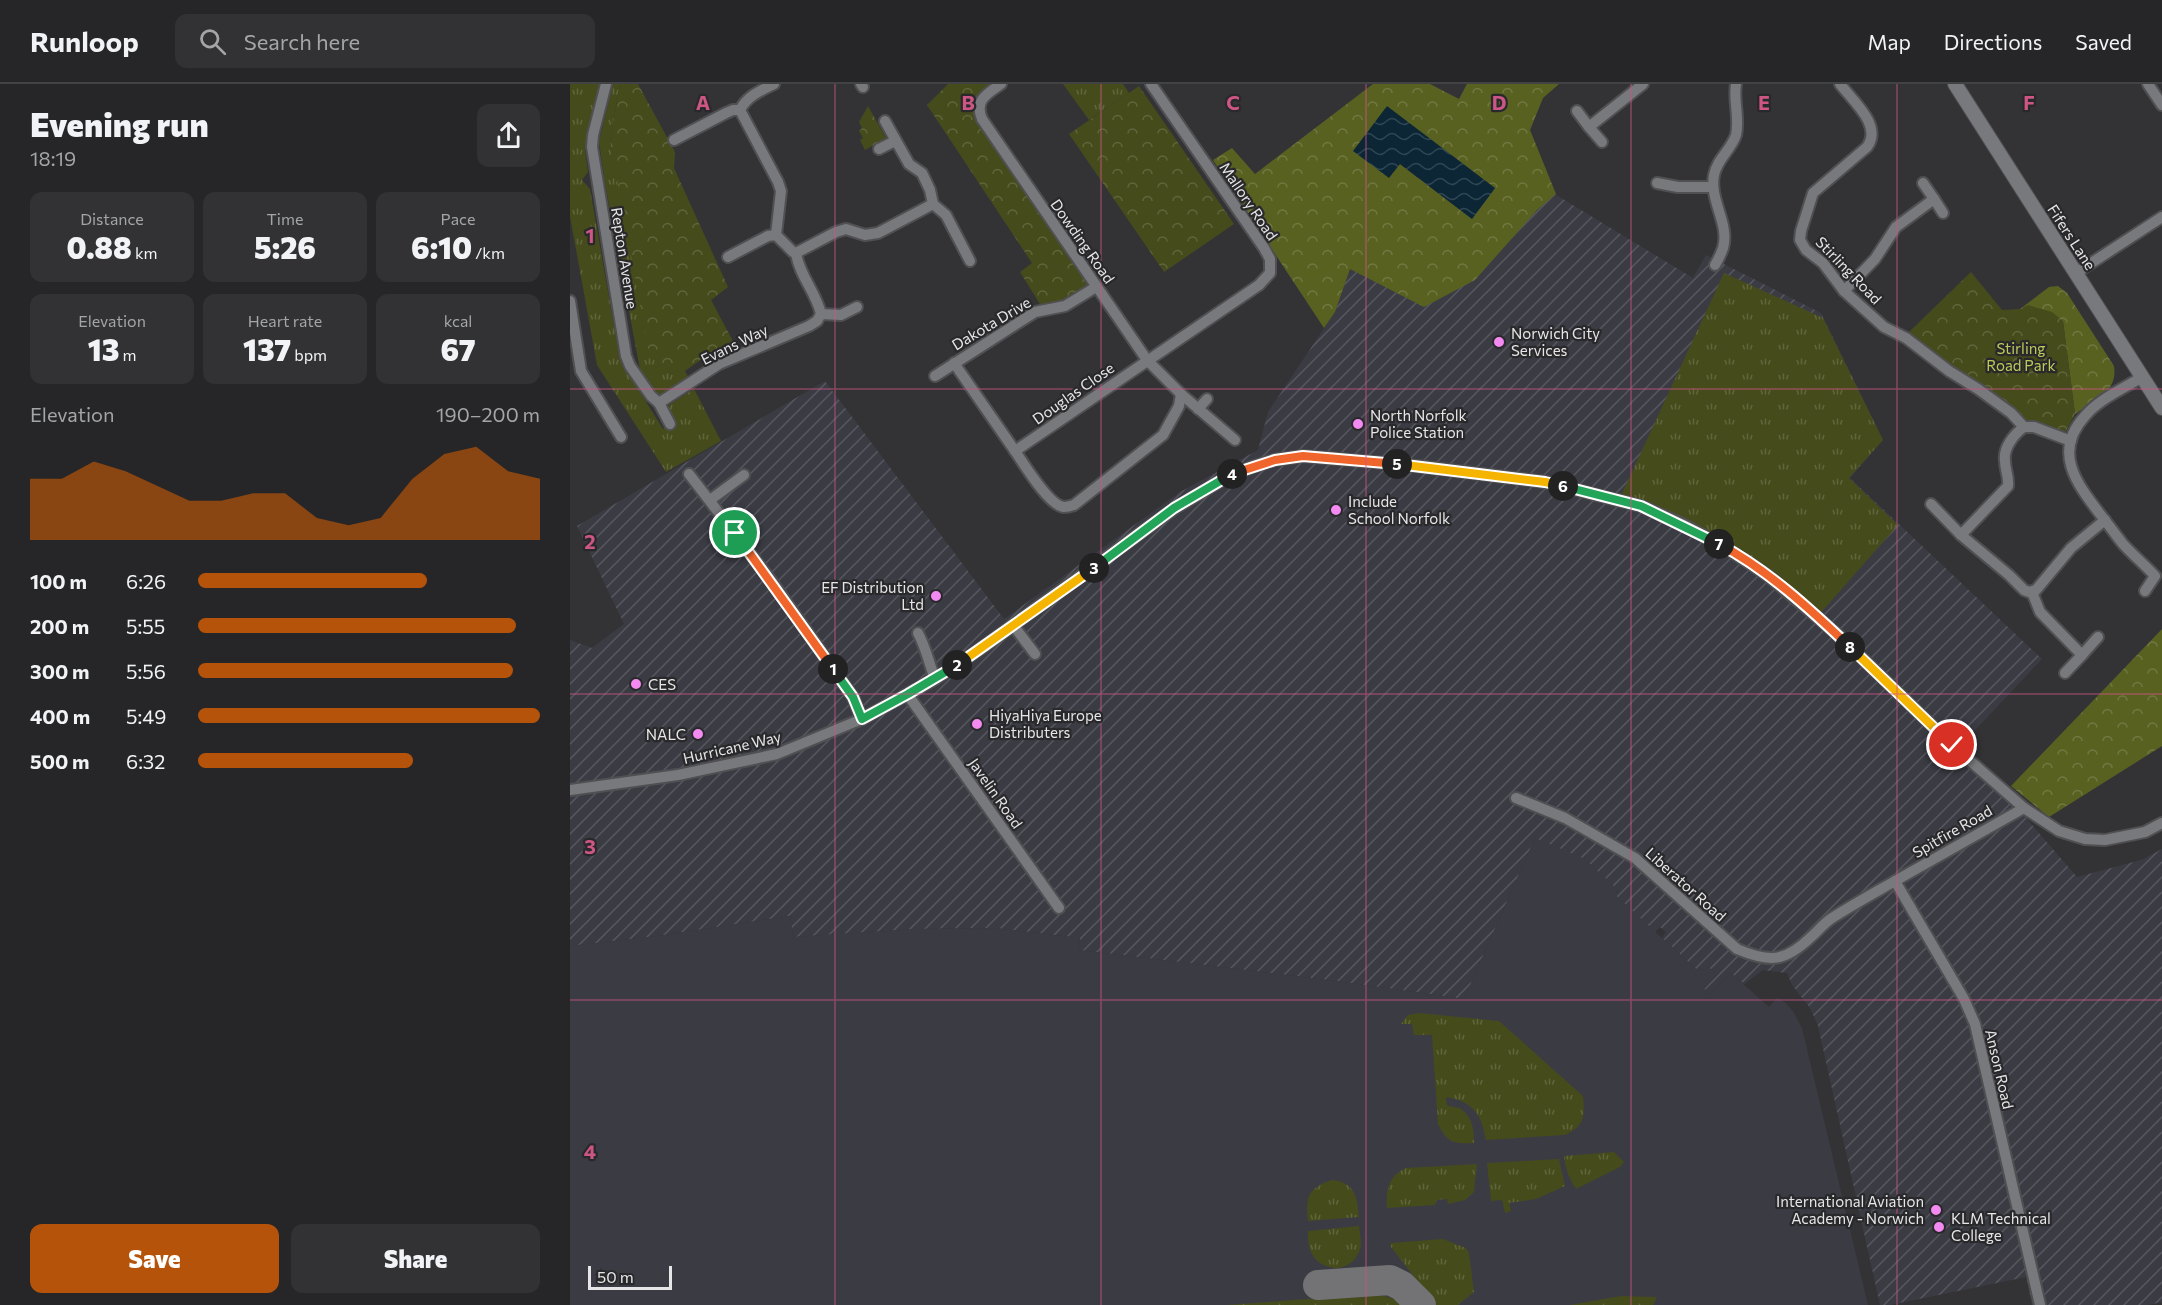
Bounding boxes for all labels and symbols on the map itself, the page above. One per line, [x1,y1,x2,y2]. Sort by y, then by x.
text: A [696,90,710,114]
text: B [961,90,975,114]
text: C [1226,90,1240,114]
text: D [1492,90,1506,114]
text: E [1758,90,1770,114]
text: F [2023,90,2035,114]
street label: Mallory Road [1216,159,1282,243]
street label: Dowding Road [1047,195,1119,287]
street label: Fifers Lane [2044,201,2100,273]
street label: Repton Avenue [608,206,642,310]
text: 1 [585,223,595,247]
street label: Stirling Road [1812,232,1886,308]
street label: Dakota Drive [948,292,1034,354]
street label: Evans Way [698,320,771,368]
place label: Norwich City Services [1511,324,1600,359]
marker: Norwich City Services [1492,335,1506,349]
park label: Stirling Road Park [1986,339,2056,374]
street label: Douglas Close [1029,358,1117,428]
place label: North Norfolk Police Station [1370,406,1467,441]
marker: North Norfolk Police Station [1351,417,1365,431]
pin: 5 [1382,449,1412,479]
pin: 4 [1217,459,1247,489]
pin: 6 [1548,471,1578,501]
place label: Include School Norfolk [1348,492,1450,527]
marker: Include School Norfolk [1329,503,1343,517]
pin [709,507,760,558]
text: 2 [584,529,596,553]
pin: 7 [1704,529,1734,559]
pin: 3 [1079,553,1109,583]
place label: EF Distribution Ltd [821,578,924,613]
marker: EF Distribution Ltd [929,589,943,603]
pin: 8 [1835,632,1865,662]
pin: 2 [942,650,972,680]
pin: 1 [818,654,848,684]
place label: CES [648,675,676,693]
marker: CES [629,677,643,691]
place label: HiyaHiya Europe Distributers [989,706,1102,741]
marker: HiyaHiya Europe Distributers [970,717,984,731]
pin [1926,719,1977,770]
place label: NALC [646,725,686,743]
street label: Hurricane Way [681,727,783,767]
marker: NALC [691,727,705,741]
street label: Javelin Road [965,754,1027,832]
street label: Spitfire Road [1909,801,1995,861]
text: 3 [584,834,596,858]
street label: Liberator Road [1642,843,1730,925]
street label: Anson Road [1982,1027,2018,1111]
text: 4 [584,1139,596,1163]
place label: International Aviation Academy - Norwich [1776,1192,1924,1227]
marker: International Aviation Academy - Norwich [1929,1203,1943,1217]
place label: KLM Technical College [1951,1209,2051,1244]
marker: KLM Technical College [1932,1220,1946,1234]
scale bar [588,1263,672,1290]

